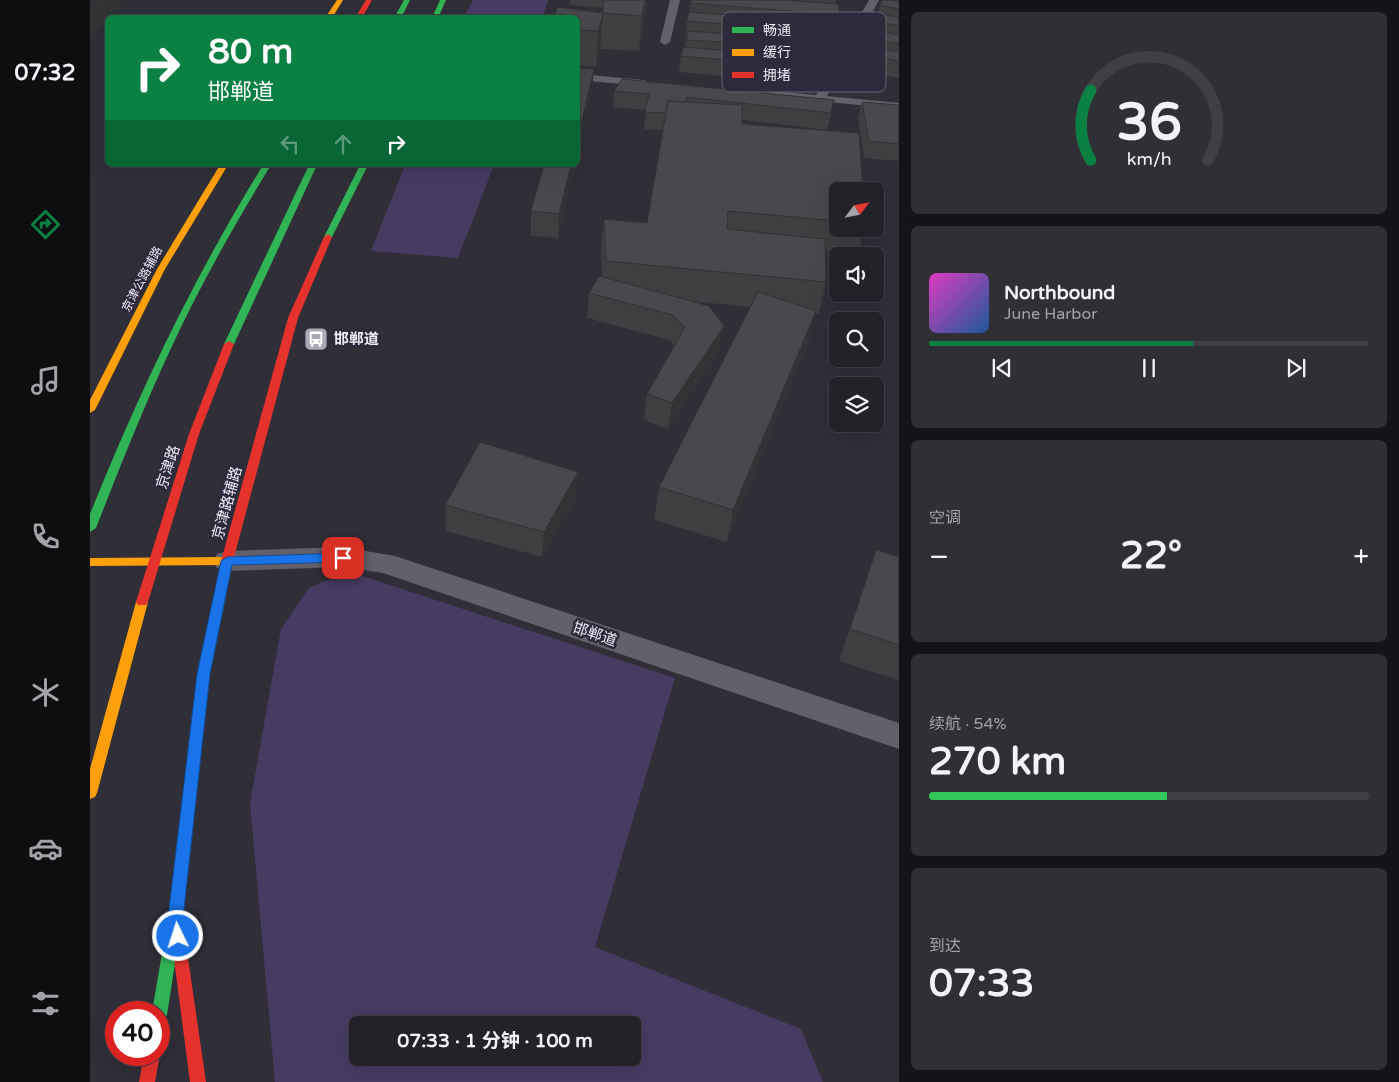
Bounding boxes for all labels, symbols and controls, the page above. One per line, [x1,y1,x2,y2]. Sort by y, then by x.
legend [722,12,886,92]
text: 畅通 [763,22,791,39]
text: 80 m [208,31,293,73]
icon: right [125,35,190,100]
text: 缓行 [763,44,791,61]
text: 07:32 [15,60,75,86]
text: 拥堵 [763,67,791,84]
text: 邯郸道 [208,79,274,105]
text: 36 [1116,91,1182,154]
icon: left [276,130,304,158]
icon: ahead [329,130,357,158]
icon: right [382,130,410,158]
text: km/h [1127,149,1171,170]
north arrow [829,182,884,238]
map controls [829,182,884,432]
icon: directions [28,207,63,242]
street label: 京津公路辅路 [119,244,165,314]
button: sound [829,247,884,302]
text: Northbound [1004,282,1115,304]
text: June Harbor [1004,304,1097,324]
button: search [829,312,884,367]
bus stop icon: 邯郸道 [303,326,329,352]
place label: 邯郸道 [334,330,379,348]
icon: previous [988,354,1016,382]
icon: pause [1135,354,1163,382]
icon: next [1282,354,1310,382]
icon: music [28,363,63,398]
button: layers [829,377,884,432]
street label: 京津路 [152,443,184,491]
street label: 京津路辅路 [209,464,245,542]
text: 空调 [929,508,961,528]
icon: phone [28,519,63,554]
text: 22° [1120,533,1182,579]
pin [322,537,364,579]
text: − [929,540,949,574]
text: + [1353,540,1369,574]
icon: arrive [329,544,357,572]
street label: 邯郸道 [571,618,619,650]
icon: climate [28,675,63,710]
text: 续航 · 54% [929,714,1007,734]
text: 270 km [929,739,1066,785]
icon: car [28,831,63,866]
position arrow [151,909,203,961]
text: 到达 [929,936,961,956]
text: 07:33 [929,961,1034,1007]
icon: filters [28,986,63,1021]
speed limit sign: 40 [105,1001,170,1066]
text: 07:33 · 1 分钟 · 100 m [397,1030,593,1052]

